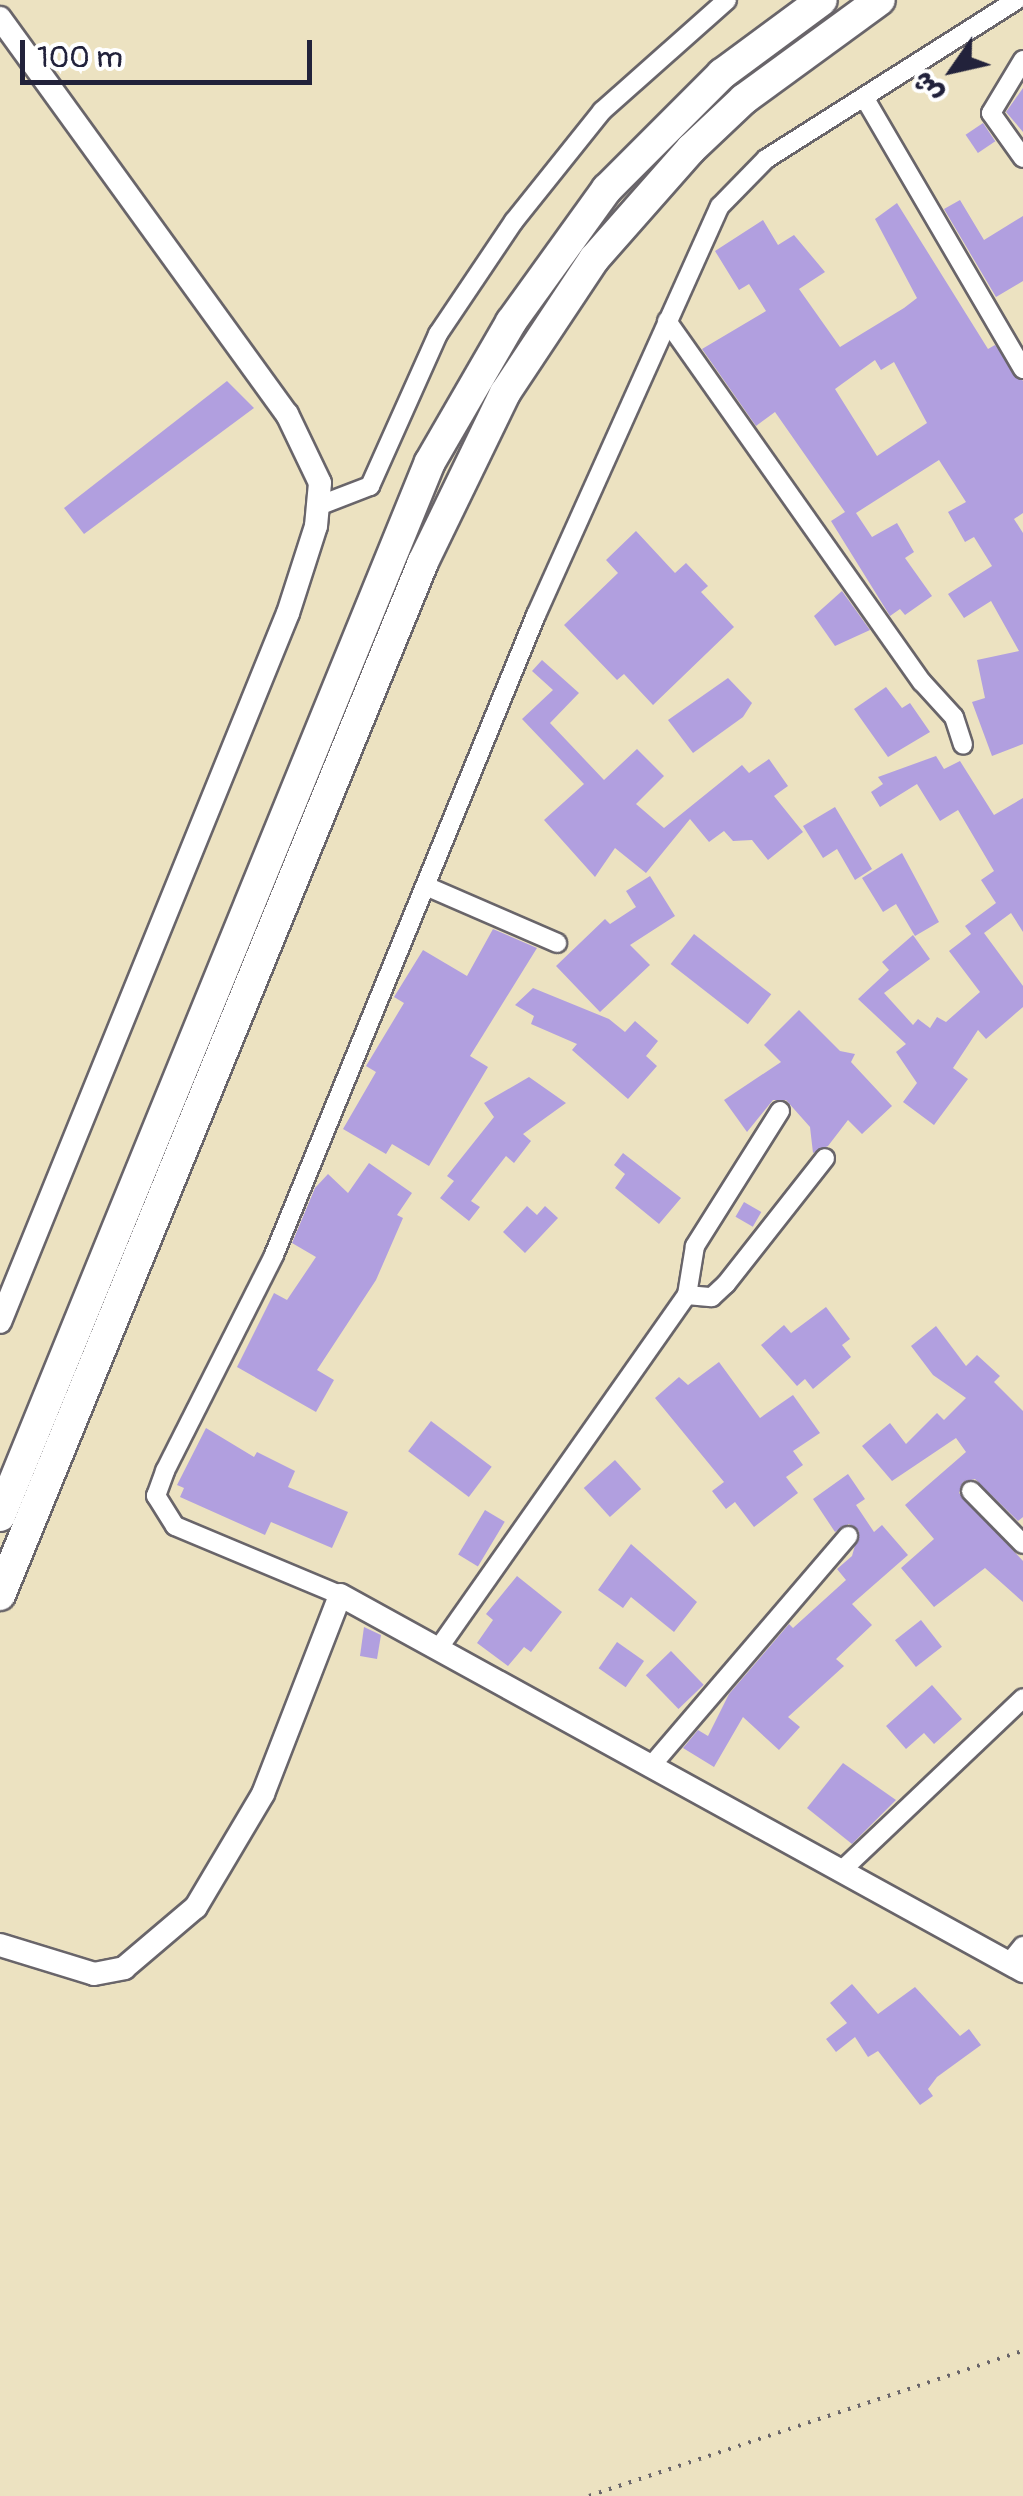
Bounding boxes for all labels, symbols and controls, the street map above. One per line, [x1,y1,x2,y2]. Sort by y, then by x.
scale bar [25,20,318,82]
north arrow [903,20,1003,120]
text: 100 m [37,39,123,76]
text: ش [905,64,951,110]

